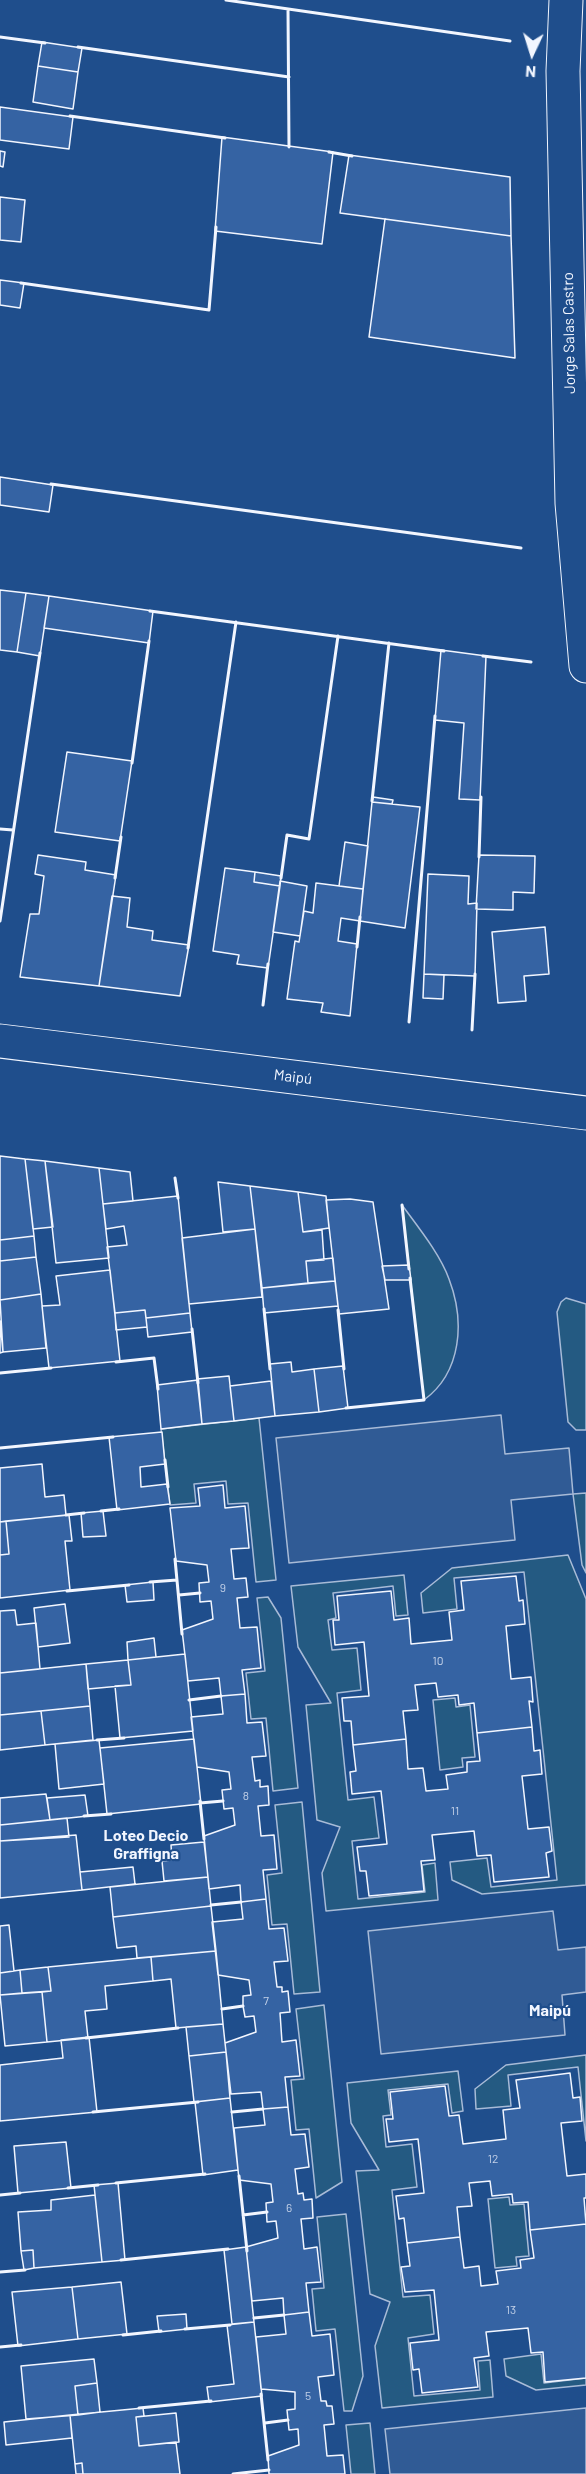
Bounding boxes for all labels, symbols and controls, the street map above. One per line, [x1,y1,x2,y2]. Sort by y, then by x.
north arrow [502,24,562,84]
text: N [525,63,537,82]
street label: Jorge Salas Castro [559,272,579,394]
street label: Maipú [273,1066,313,1088]
house number: 9 [220,1581,226,1595]
house number: 10 [433,1654,443,1668]
house number: 8 [243,1789,249,1803]
house number: 11 [451,1804,459,1818]
district label: Loteo Decio Graffigna [104,1826,188,1864]
house number: 7 [263,1994,269,2008]
district label: Maipú [529,2001,571,2021]
house number: 12 [488,2152,498,2166]
house number: 6 [286,2201,292,2215]
house number: 13 [506,2303,516,2317]
house number: 5 [305,2389,311,2403]

